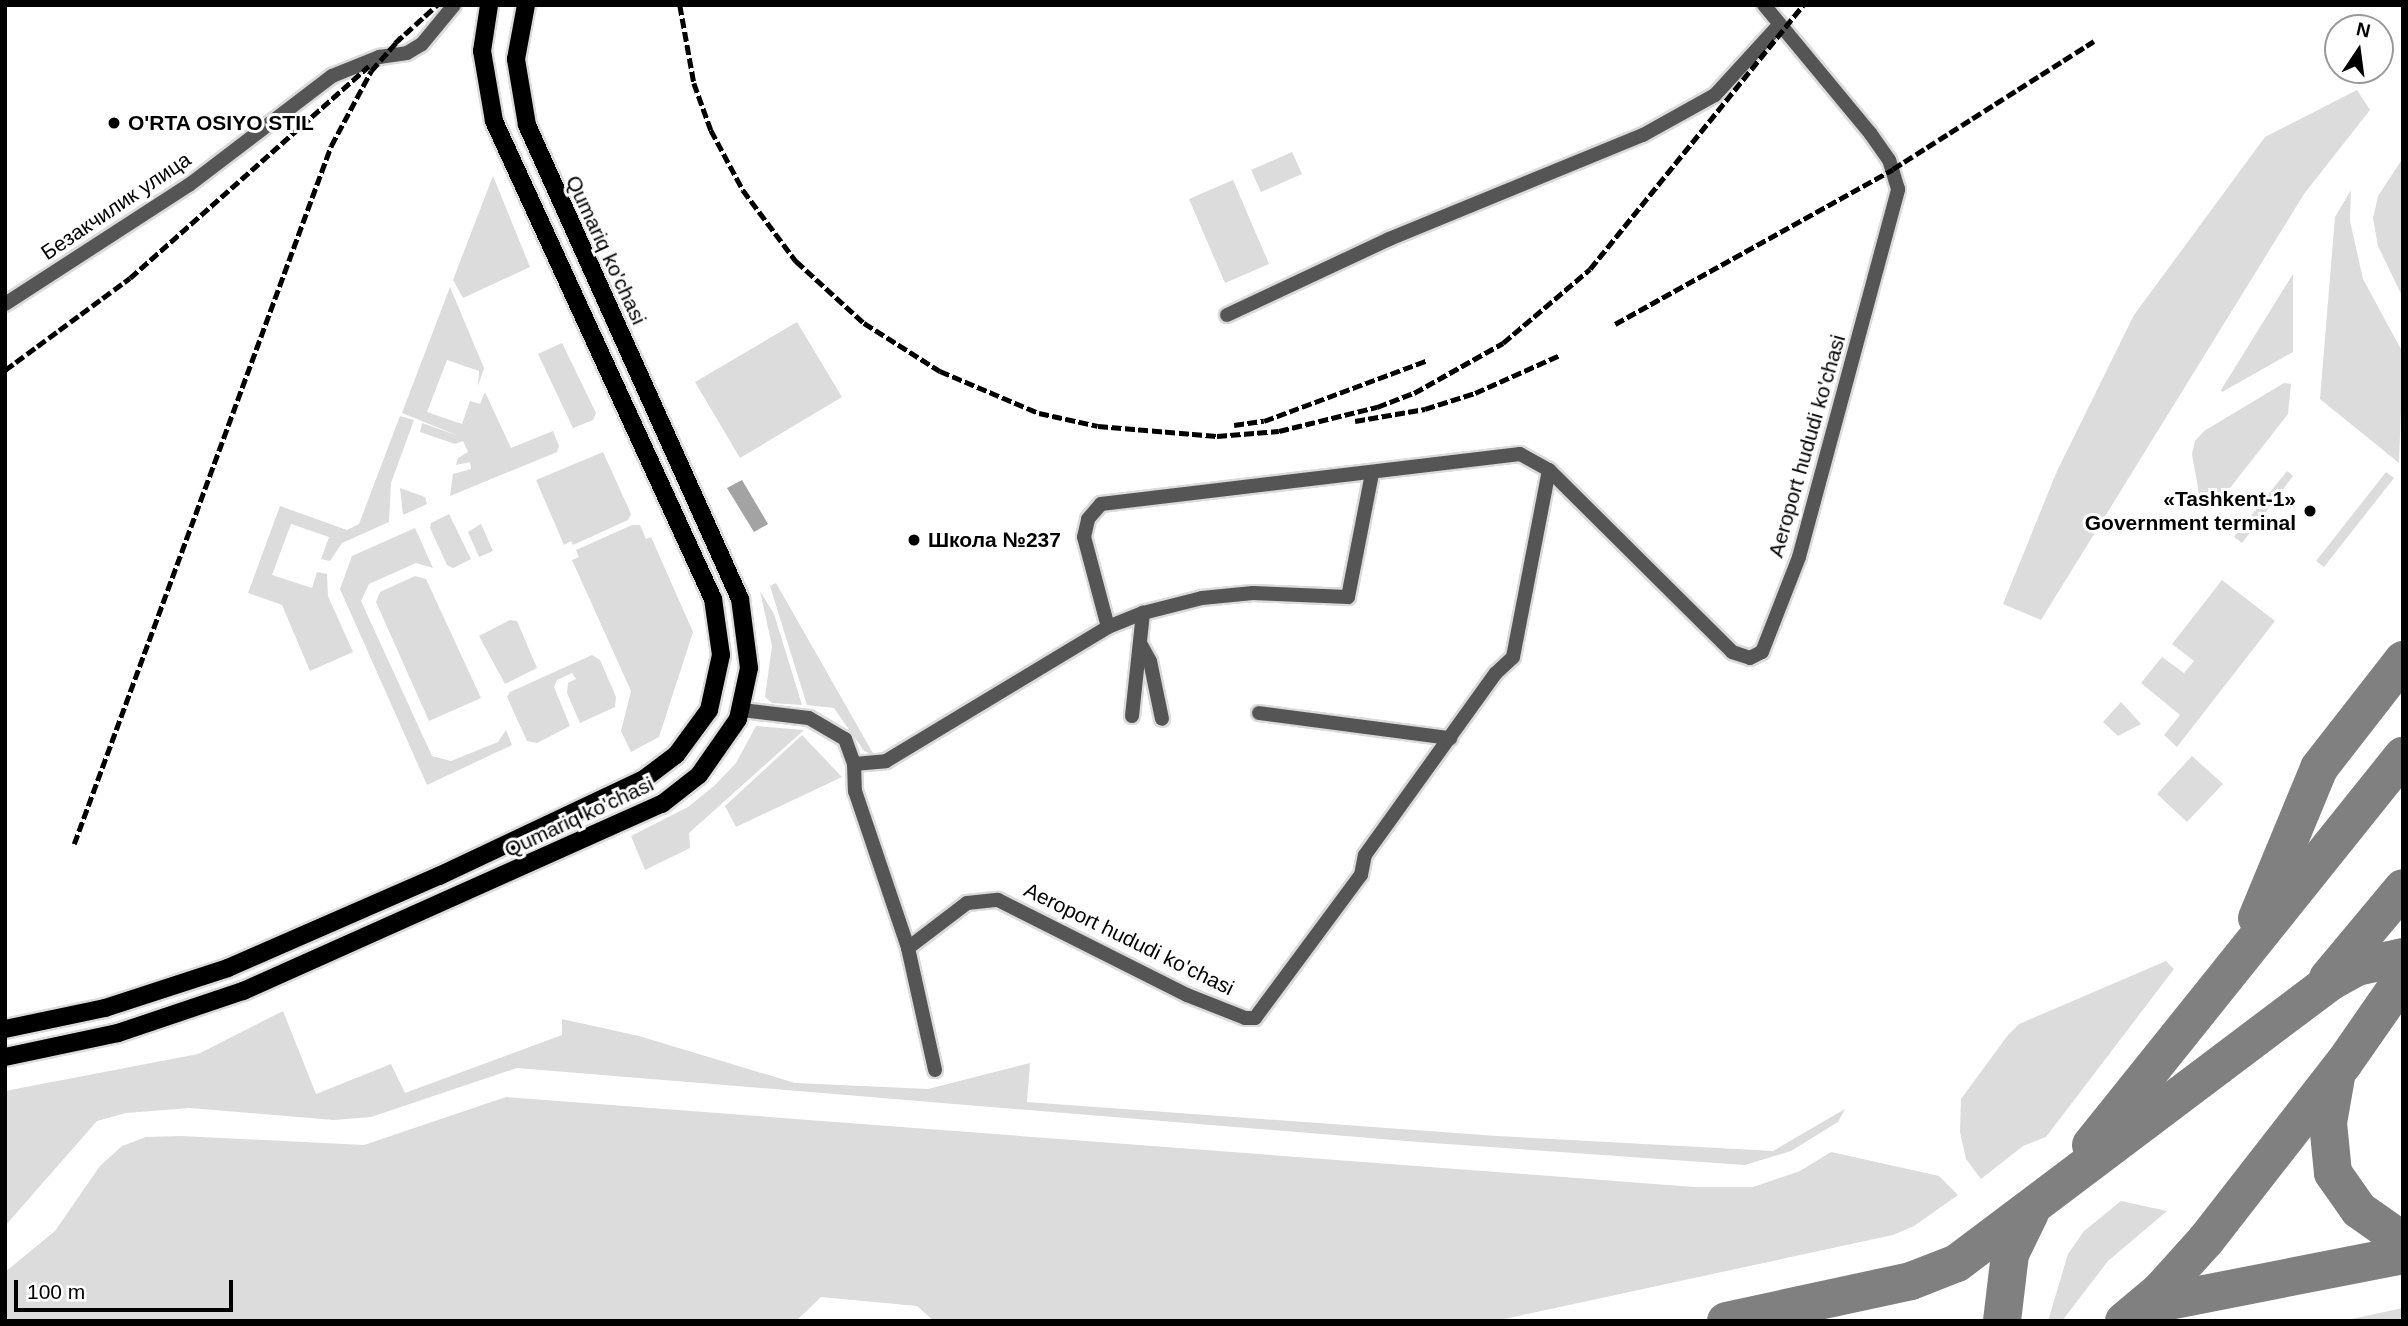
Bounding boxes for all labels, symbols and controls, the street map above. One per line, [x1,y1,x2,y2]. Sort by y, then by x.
north arrow [2324,14,2394,84]
text: N [2354,18,2372,42]
place label: O'RTA OSIYO STIL [128,110,315,136]
marker: O'RTA OSIYO STIL [106,115,122,131]
street label: Безакчилик улица [36,147,196,265]
street label: Qumariq ko'chasi [560,171,652,329]
street label: Aeroport hududi ko'chasi [1763,332,1851,560]
place label: «Tashkent-1» Government terminal [2085,486,2296,536]
marker: «Tashkent-1» Government terminal [2302,503,2318,519]
place label: Школа №237 [928,527,1061,553]
marker: Школа №237 [906,532,922,548]
street label: Qumariq ko'chasi [500,771,658,863]
street label: Aeroport hududi ko'chasi [1020,877,1238,1001]
scale bar [18,1266,236,1310]
text: 100 m [27,1280,85,1303]

